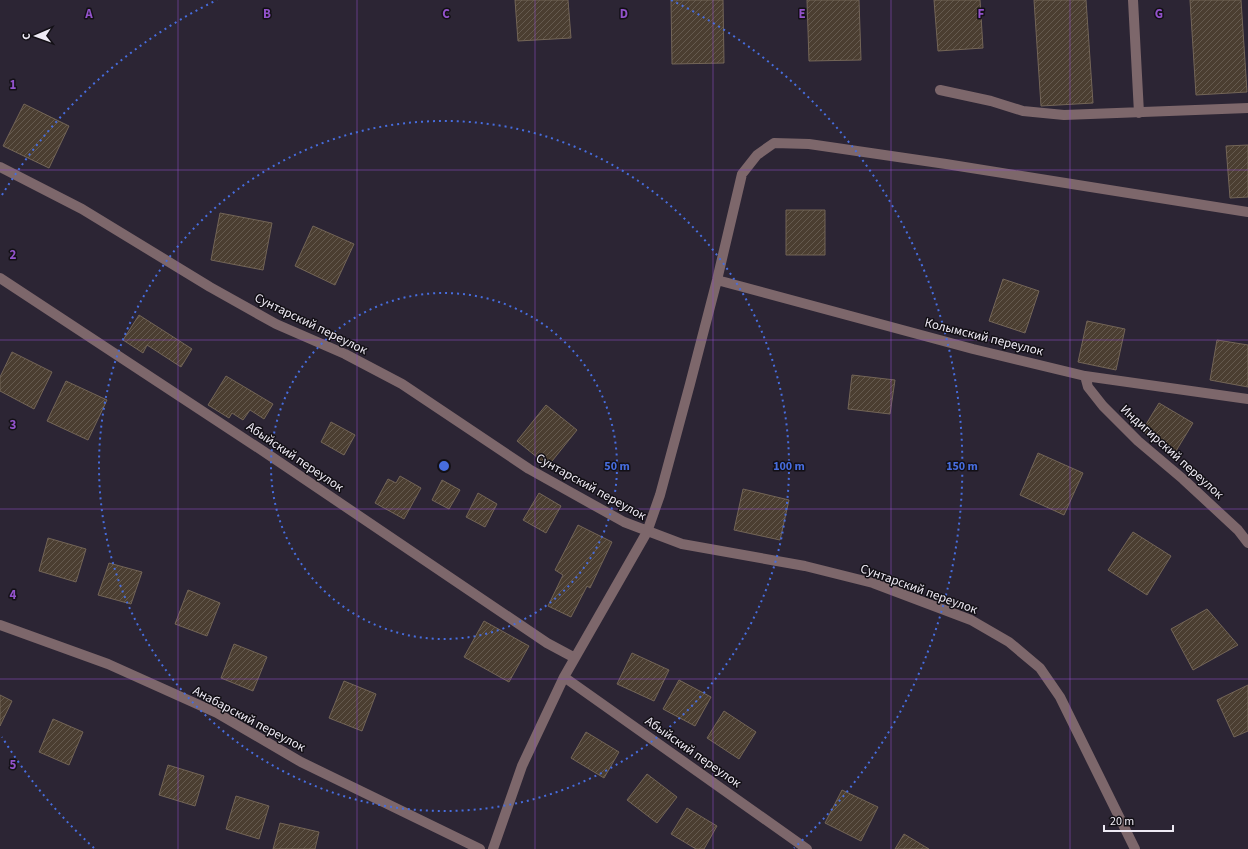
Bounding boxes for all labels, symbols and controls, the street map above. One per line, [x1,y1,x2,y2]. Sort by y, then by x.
text: A [84,5,93,23]
text: B [263,5,271,23]
text: C [442,5,450,23]
text: D [620,5,628,23]
text: E [798,5,806,23]
text: F [978,5,985,23]
text: G [1155,5,1163,23]
north arrow [16,16,56,56]
text: С [19,32,34,40]
text: 1 [10,76,17,94]
text: 2 [10,246,17,264]
street label: Сунтарский переулок [252,289,371,359]
street label: Колымский переулок [923,314,1046,361]
street label: Индигирский переулок [1116,401,1228,504]
text: 3 [10,416,17,434]
street label: Абыйский переулок [243,418,348,497]
street label: Сунтарский переулок [533,449,650,525]
text: 50 m [604,458,630,475]
text: 100 m [773,458,805,475]
text: 150 m [946,458,978,475]
centre of rings [437,459,451,473]
street label: Сунтарский переулок [858,559,981,619]
text: 4 [10,586,17,604]
street label: Анабарский переулок [190,682,309,757]
street label: Абыйский переулок [641,712,745,792]
text: 5 [10,756,17,774]
scale bar [1104,807,1173,833]
text: 20 m [1110,813,1134,830]

